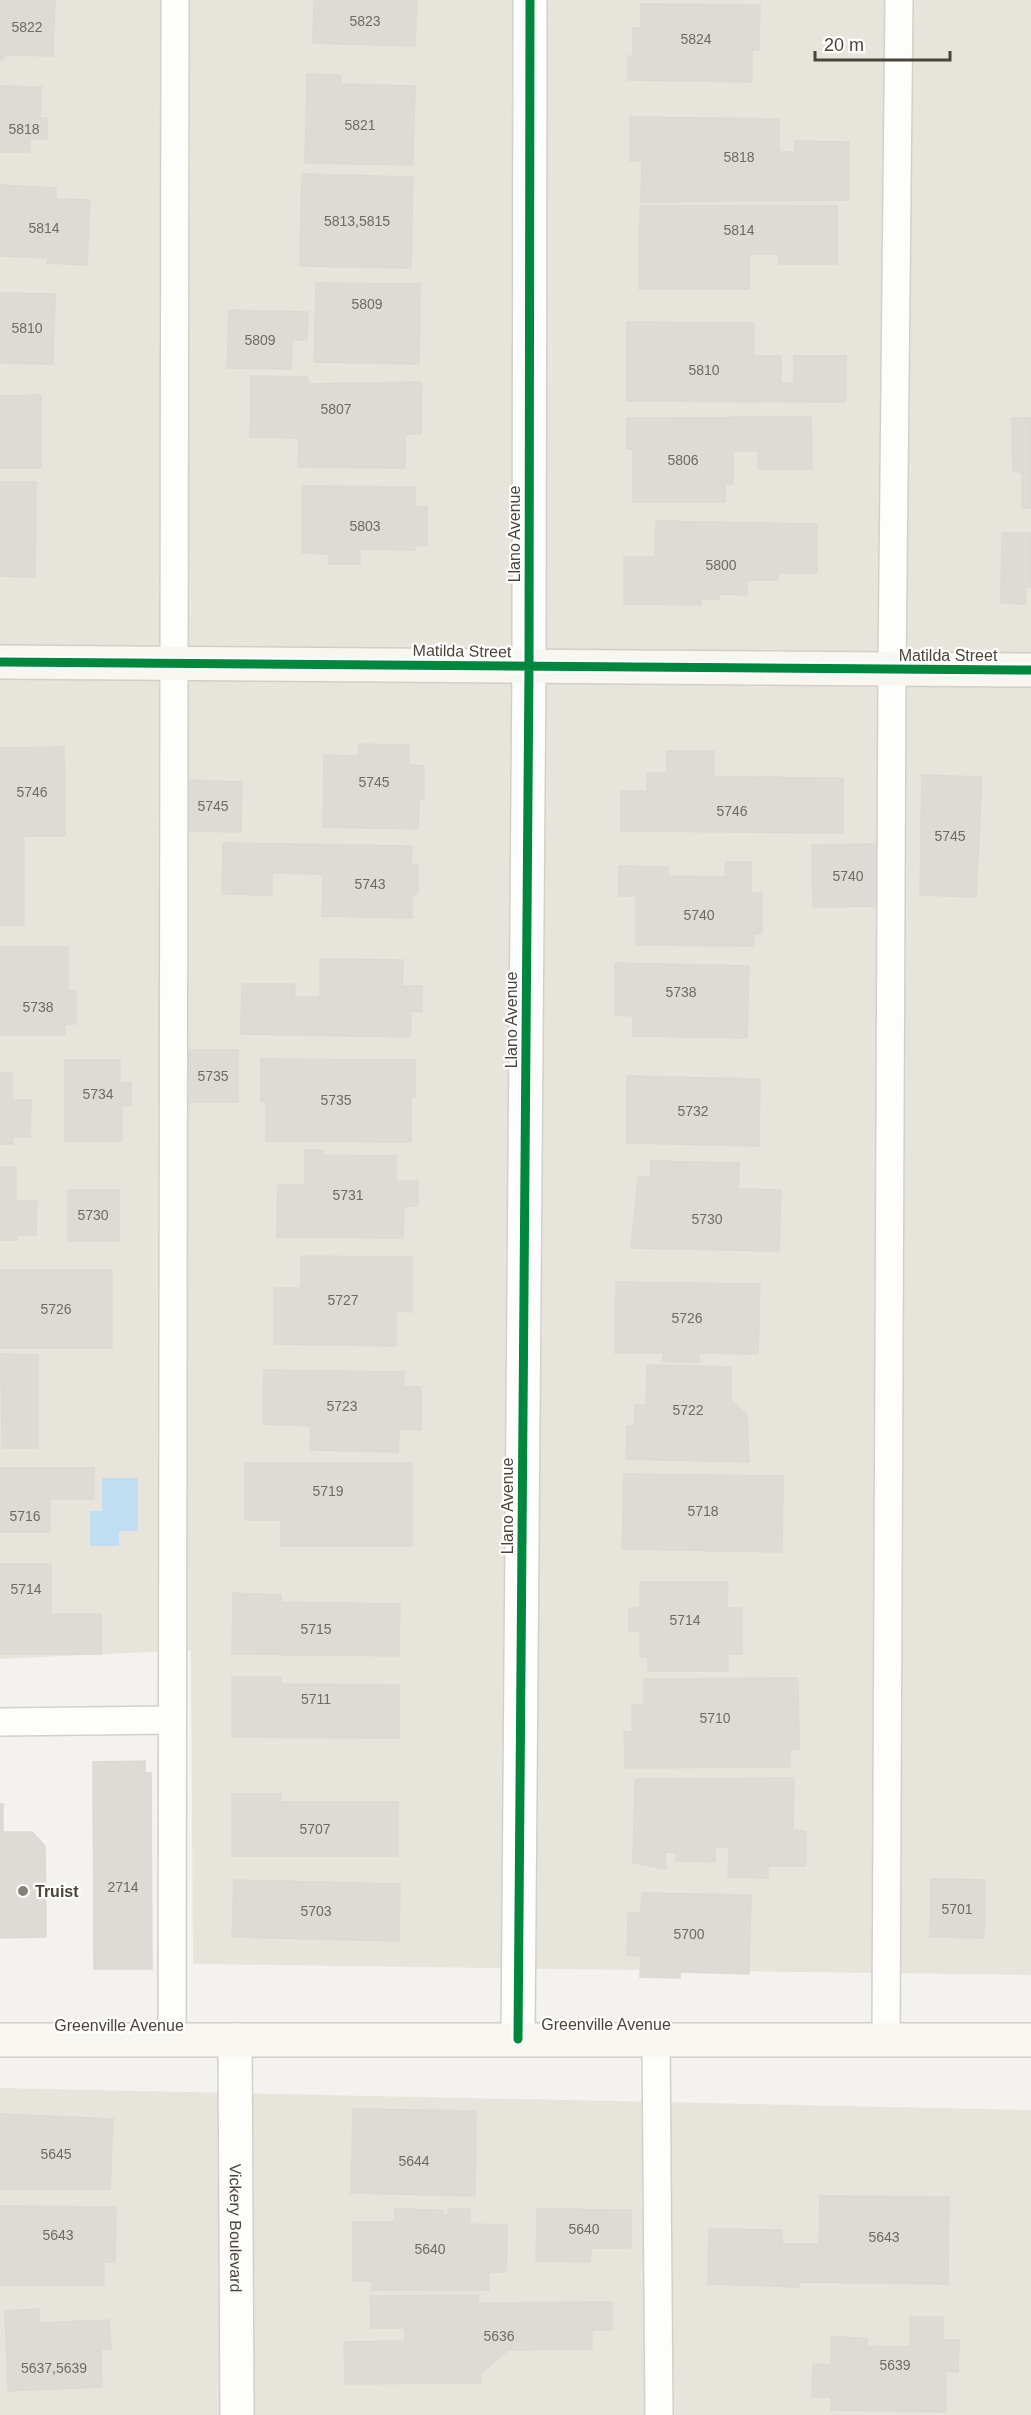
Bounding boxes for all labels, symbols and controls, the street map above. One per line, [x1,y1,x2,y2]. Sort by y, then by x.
house number: 5823 [349,13,381,29]
house number: 5822 [11,19,43,35]
scale bar [815,24,950,62]
house number: 5824 [680,31,712,47]
text: 20 m [824,35,864,55]
house number: 5821 [344,117,376,133]
house number: 5818 [8,121,40,137]
house number: 5818 [723,149,755,165]
house number: 5813,5815 [324,213,390,229]
house number: 5814 [28,220,60,236]
house number: 5814 [723,222,755,238]
house number: 5809 [351,296,383,312]
house number: 5810 [11,320,43,336]
house number: 5809 [244,332,276,348]
house number: 5810 [688,362,720,378]
house number: 5807 [320,401,352,417]
house number: 5806 [667,452,699,468]
street label: Llano Avenue [506,486,523,582]
house number: 5803 [349,518,381,534]
house number: 5800 [705,557,737,573]
street label: Matilda Street [412,642,512,660]
street label: Matilda Street [899,647,998,664]
house number: 5745 [358,774,390,790]
house number: 5746 [16,784,48,800]
house number: 5745 [197,798,229,814]
house number: 5746 [716,803,748,819]
house number: 5745 [934,828,966,844]
house number: 5740 [832,868,864,884]
house number: 5743 [354,876,386,892]
house number: 5740 [683,907,715,923]
street label: Llano Avenue [503,972,520,1068]
house number: 5738 [665,984,697,1000]
house number: 5738 [22,999,54,1015]
house number: 5735 [197,1068,229,1084]
house number: 5734 [82,1086,114,1102]
house number: 5735 [320,1092,352,1108]
house number: 5732 [677,1103,709,1119]
house number: 5731 [332,1187,364,1203]
house number: 5730 [77,1207,109,1223]
house number: 5730 [691,1211,723,1227]
house number: 5727 [327,1292,359,1308]
house number: 5726 [40,1301,72,1317]
house number: 5726 [671,1310,703,1326]
house number: 5723 [326,1398,358,1414]
house number: 5722 [672,1402,704,1418]
street label: Llano Avenue [499,1458,516,1554]
house number: 5719 [312,1483,344,1499]
house number: 5718 [687,1503,719,1519]
house number: 5716 [9,1508,41,1524]
house number: 5714 [10,1581,42,1597]
house number: 5714 [669,1612,701,1628]
house number: 5715 [300,1621,332,1637]
house number: 5711 [301,1691,331,1707]
house number: 5710 [699,1710,731,1726]
house number: 5707 [299,1821,331,1837]
house number: 2714 [107,1879,139,1895]
place label: Truist [35,1883,79,1900]
marker: Truist [16,1884,30,1898]
house number: 5701 [941,1901,973,1917]
house number: 5703 [300,1903,332,1919]
house number: 5700 [673,1926,705,1942]
street label: Greenville Avenue [541,2016,671,2033]
street label: Greenville Avenue [54,2017,184,2034]
house number: 5645 [40,2146,72,2162]
house number: 5644 [398,2153,430,2169]
street label: Vickery Boulevard [227,2164,245,2292]
house number: 5640 [568,2221,600,2237]
house number: 5643 [42,2227,74,2243]
house number: 5643 [868,2229,900,2245]
house number: 5640 [414,2241,446,2257]
house number: 5636 [483,2328,515,2344]
house number: 5639 [879,2357,911,2373]
house number: 5637,5639 [21,2360,87,2376]

